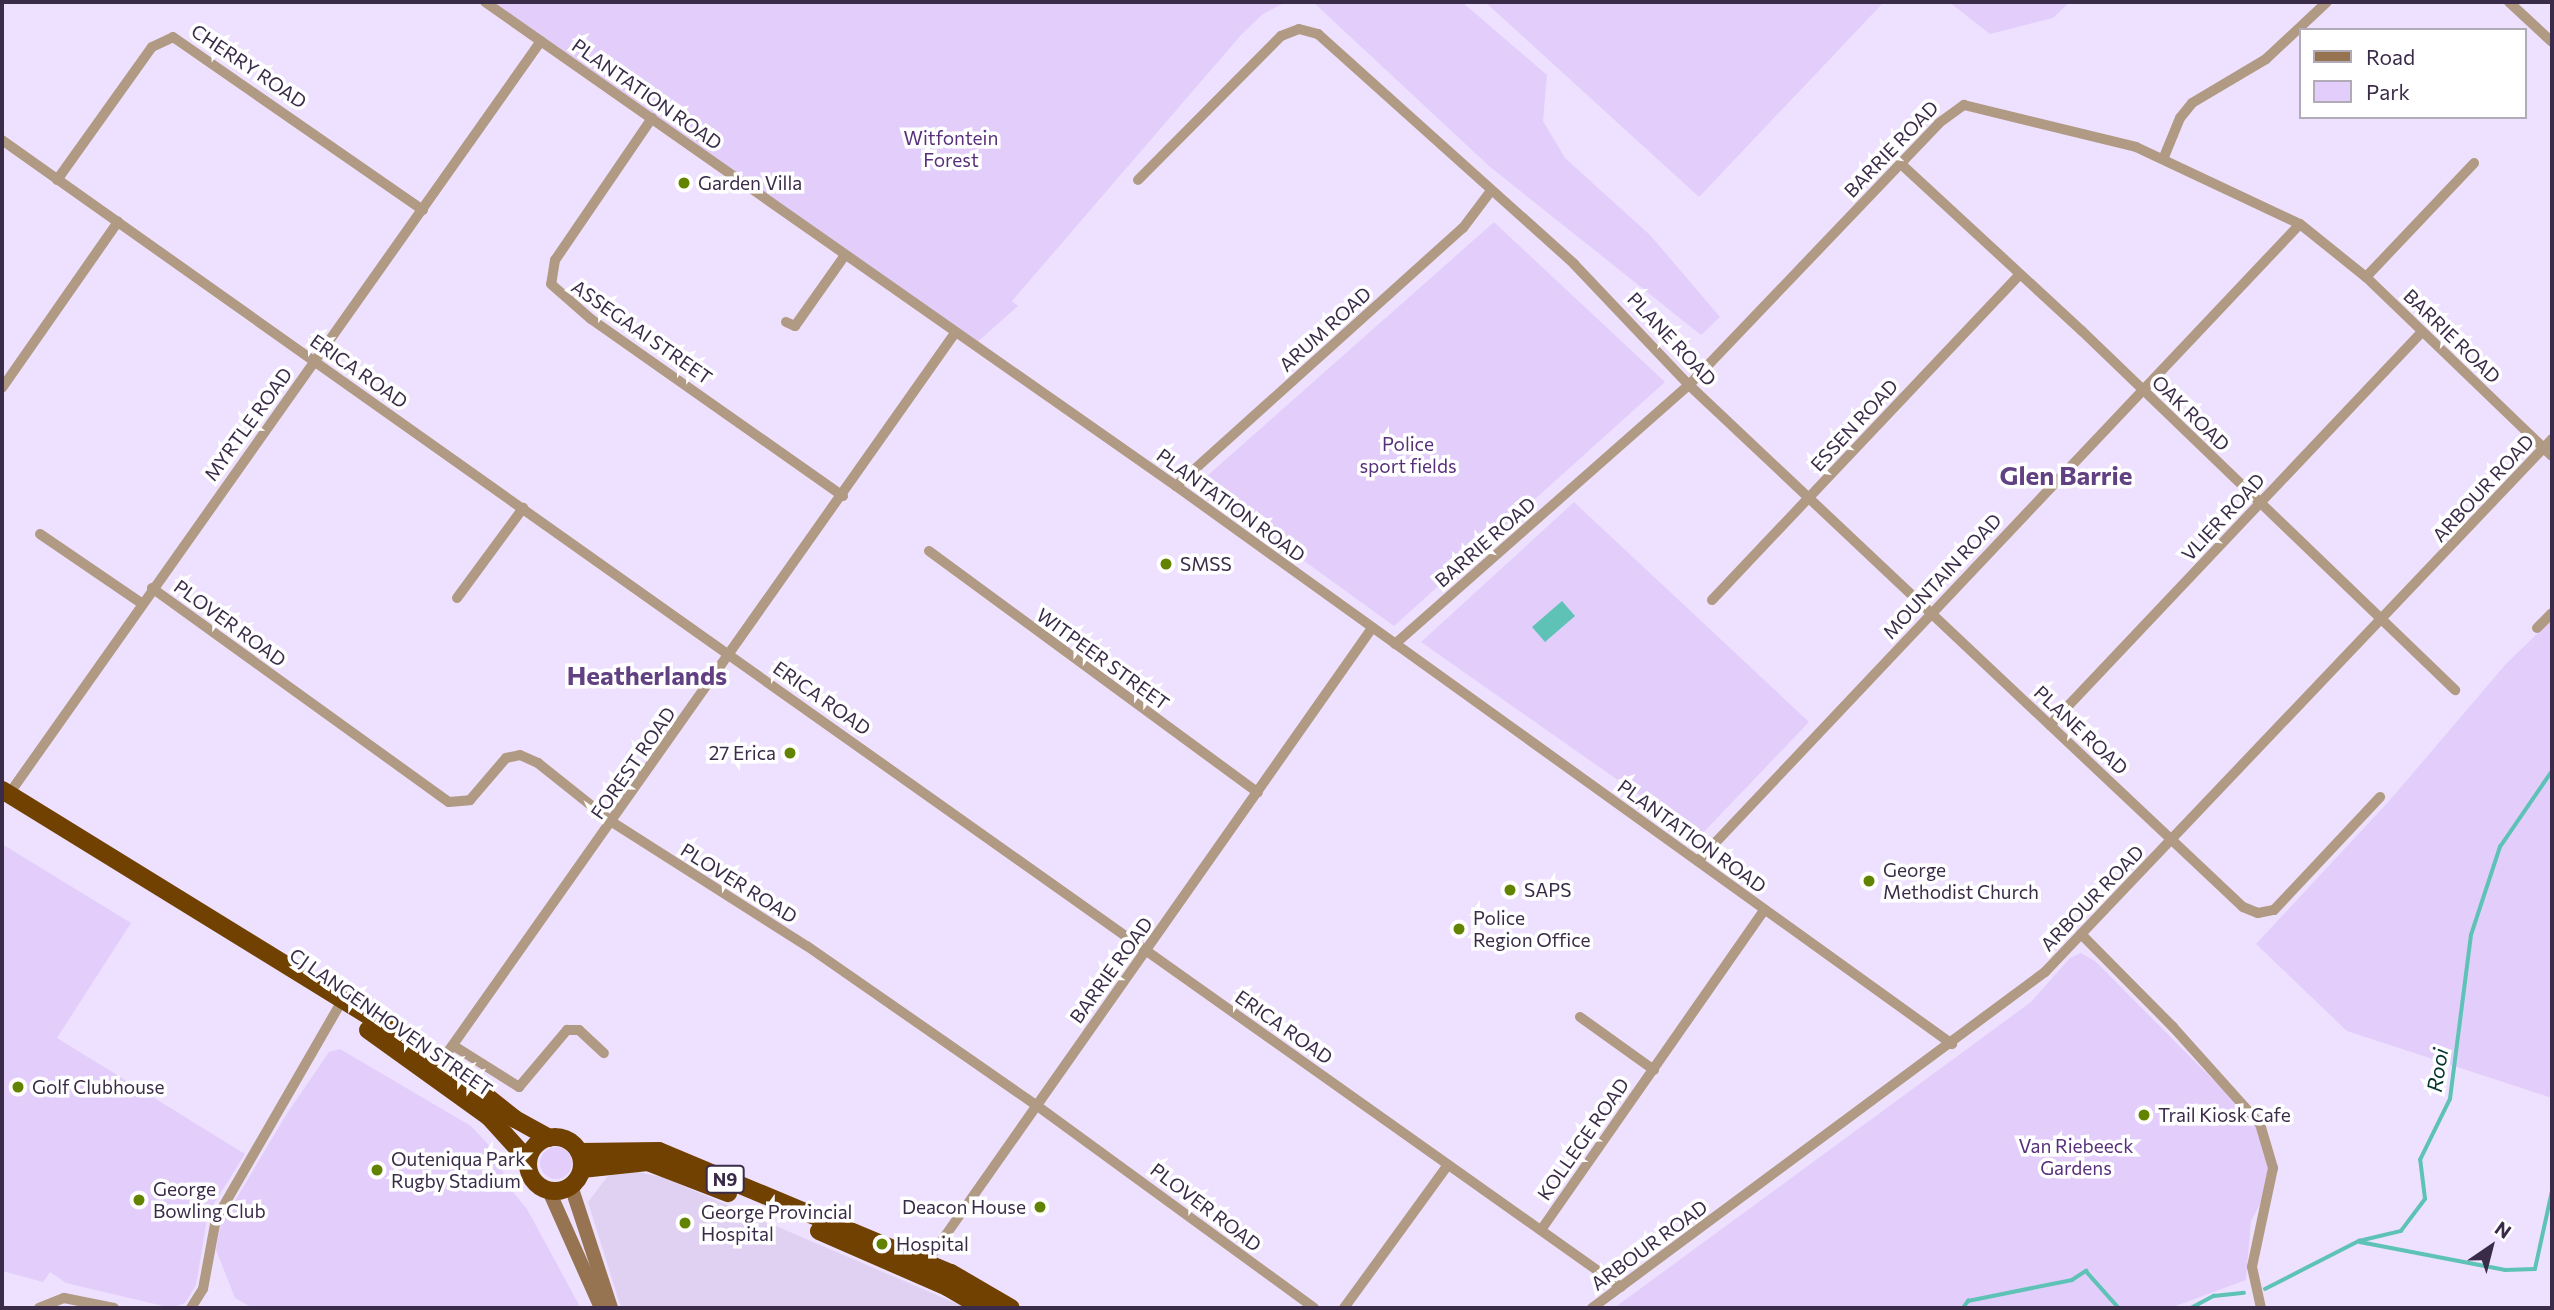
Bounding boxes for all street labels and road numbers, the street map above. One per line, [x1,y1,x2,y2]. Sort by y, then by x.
street label: CHERRY ROAD [187,19,311,113]
street label: PLANTATION ROAD [568,34,726,154]
street label: BARRIE ROAD [1839,96,1943,202]
street label: ASSEGAAI STREET [567,275,717,389]
street label: ARUM ROAD [1274,282,1376,376]
street label: BARRIE ROAD [2399,284,2505,388]
street label: PLANE ROAD [1623,287,1721,391]
street label: ERICA ROAD [306,329,412,413]
street label: MYRTLE ROAD [199,363,297,485]
street label: OAK ROAD [2147,370,2235,456]
street label: ESSEN ROAD [1806,374,1902,476]
street label: ARBOUR ROAD [2427,430,2539,546]
street label: PLANTATION ROAD [1152,444,1310,566]
street label: VLIER ROAD [2177,469,2269,565]
street label: BARRIE ROAD [1430,492,1540,592]
street label: MOUNTAIN ROAD [1878,509,2006,643]
street label: PLOVER ROAD [170,575,290,671]
street label: WITPEER STREET [1032,603,1174,715]
street label: ERICA ROAD [769,656,875,740]
street label: PLANE ROAD [2029,681,2133,779]
street label: FOREST ROAD [586,703,680,823]
street label: PLANTATION ROAD [1613,775,1771,897]
street label: PLOVER ROAD [677,838,801,928]
street label: ARBOUR ROAD [2036,840,2148,956]
street label: BARRIE ROAD [1065,913,1157,1027]
street label: CJ LANGENHOVEN STREET [285,943,497,1101]
street label: ERICA ROAD [1231,985,1337,1069]
street label: KOLLEGE ROAD [1532,1073,1634,1205]
street label: PLOVER ROAD [1146,1158,1266,1256]
road number: N9 [704,1164,746,1194]
street label: ARBOUR ROAD [1586,1195,1712,1295]

